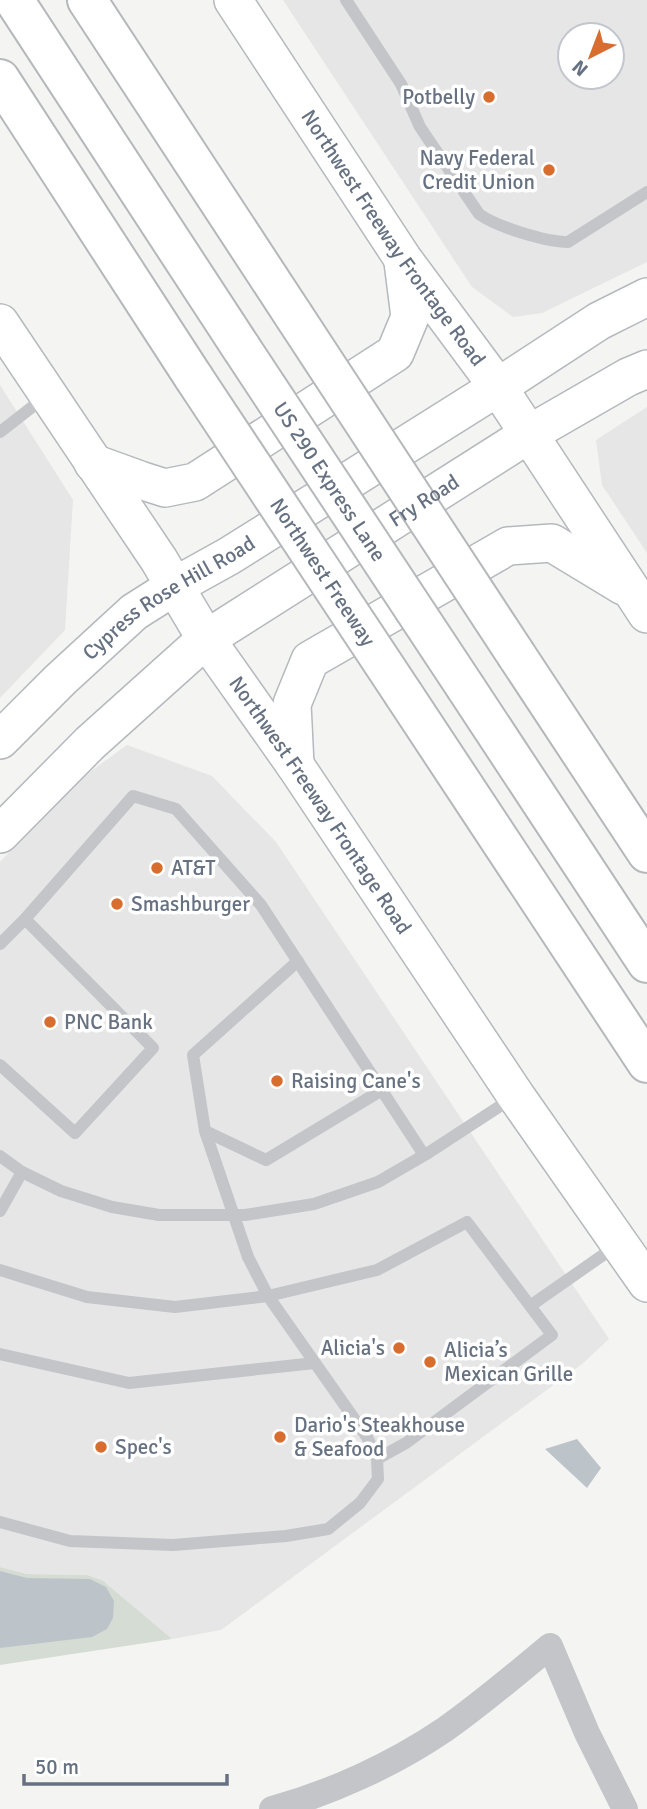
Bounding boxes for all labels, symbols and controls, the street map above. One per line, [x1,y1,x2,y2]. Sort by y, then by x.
north arrow [556,21,626,91]
text: N [567,55,593,81]
place label: Potbelly [402,84,475,110]
marker: Potbelly [481,89,497,105]
street label: Northwest Freeway Frontage Road [296,105,491,371]
place label: Navy Federal Credit Union [420,145,535,195]
marker: Navy Federal Credit Union [541,162,557,178]
street label: US 290 Express Lane [268,397,392,566]
street label: Fry Road [384,469,464,533]
street label: Northwest Freeway [264,493,381,651]
street label: Cypress Rose Hill Road [77,530,260,666]
street label: Northwest Freeway Frontage Road [223,671,417,939]
place label: AT&T [171,855,216,881]
marker: AT&T [149,860,165,876]
place label: Smashburger [131,891,250,917]
marker: Smashburger [109,896,125,912]
place label: PNC Bank [64,1009,153,1035]
marker: PNC Bank [42,1014,58,1030]
place label: Raising Cane's [291,1068,421,1094]
marker: Raising Cane's [269,1073,285,1089]
place label: Alicia's [321,1335,385,1361]
place label: Alicia’s Mexican Grille [444,1337,573,1387]
marker: Alicia's [391,1340,407,1356]
marker: Alicia’s Mexican Grille [422,1354,438,1370]
place label: Dario's Steakhouse & Seafood [294,1412,465,1462]
marker: Dario's Steakhouse & Seafood [272,1429,288,1445]
place label: Spec's [115,1434,172,1460]
marker: Spec's [93,1439,109,1455]
scale bar [24,1742,228,1786]
text: 50 m [35,1754,79,1780]

